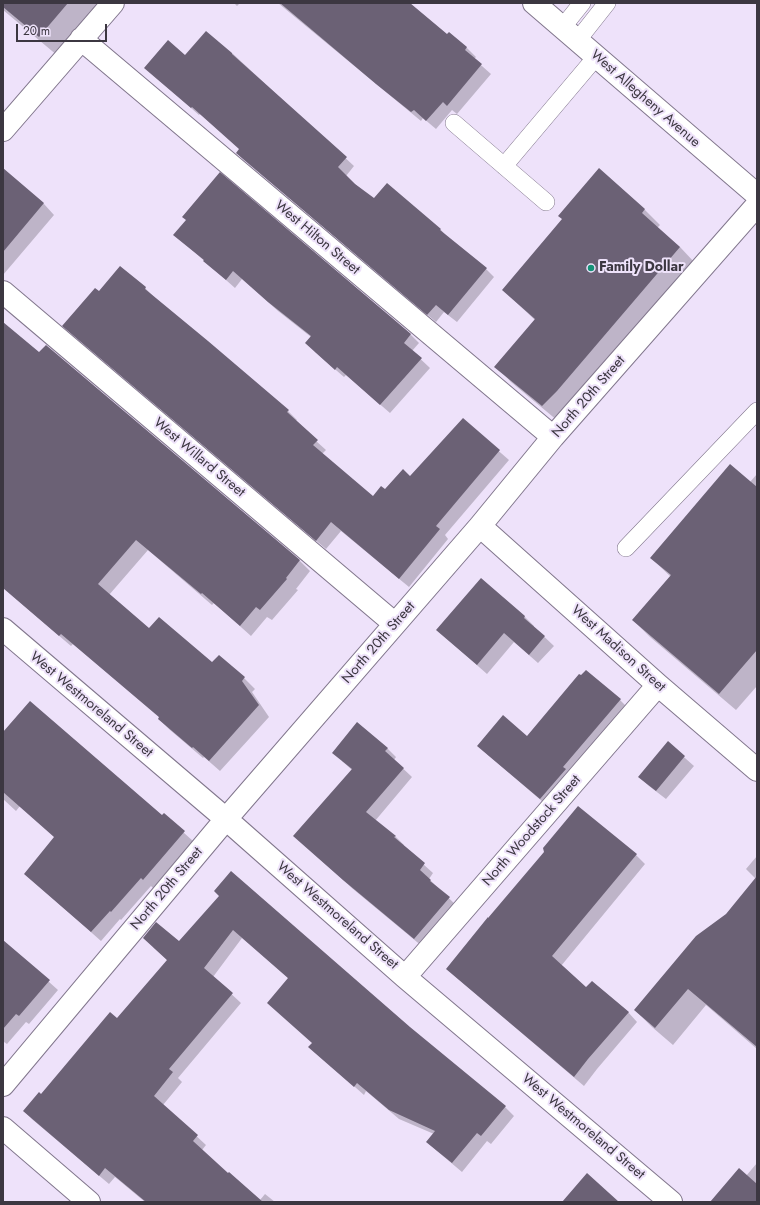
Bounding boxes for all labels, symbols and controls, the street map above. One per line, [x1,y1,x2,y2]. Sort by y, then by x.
scale bar [18,16,109,42]
text: 20 m [23,22,50,40]
street label: West Allegheny Avenue [587,47,703,151]
street label: West Hilton Street [271,198,363,278]
place label: Family Dollar [599,260,684,276]
marker: Family Dollar [586,263,596,273]
street label: North 20th Street [549,353,629,441]
street label: West Willard Street [150,415,248,501]
street label: North 20th Street [339,599,419,687]
street label: West Madison Street [567,602,669,696]
street label: West Westmoreland Street [26,649,156,761]
street label: North Woodstock Street [479,772,585,890]
street label: North 20th Street [127,844,207,934]
street label: West Westmoreland Street [273,859,401,973]
street label: West Westmoreland Street [518,1071,648,1183]

